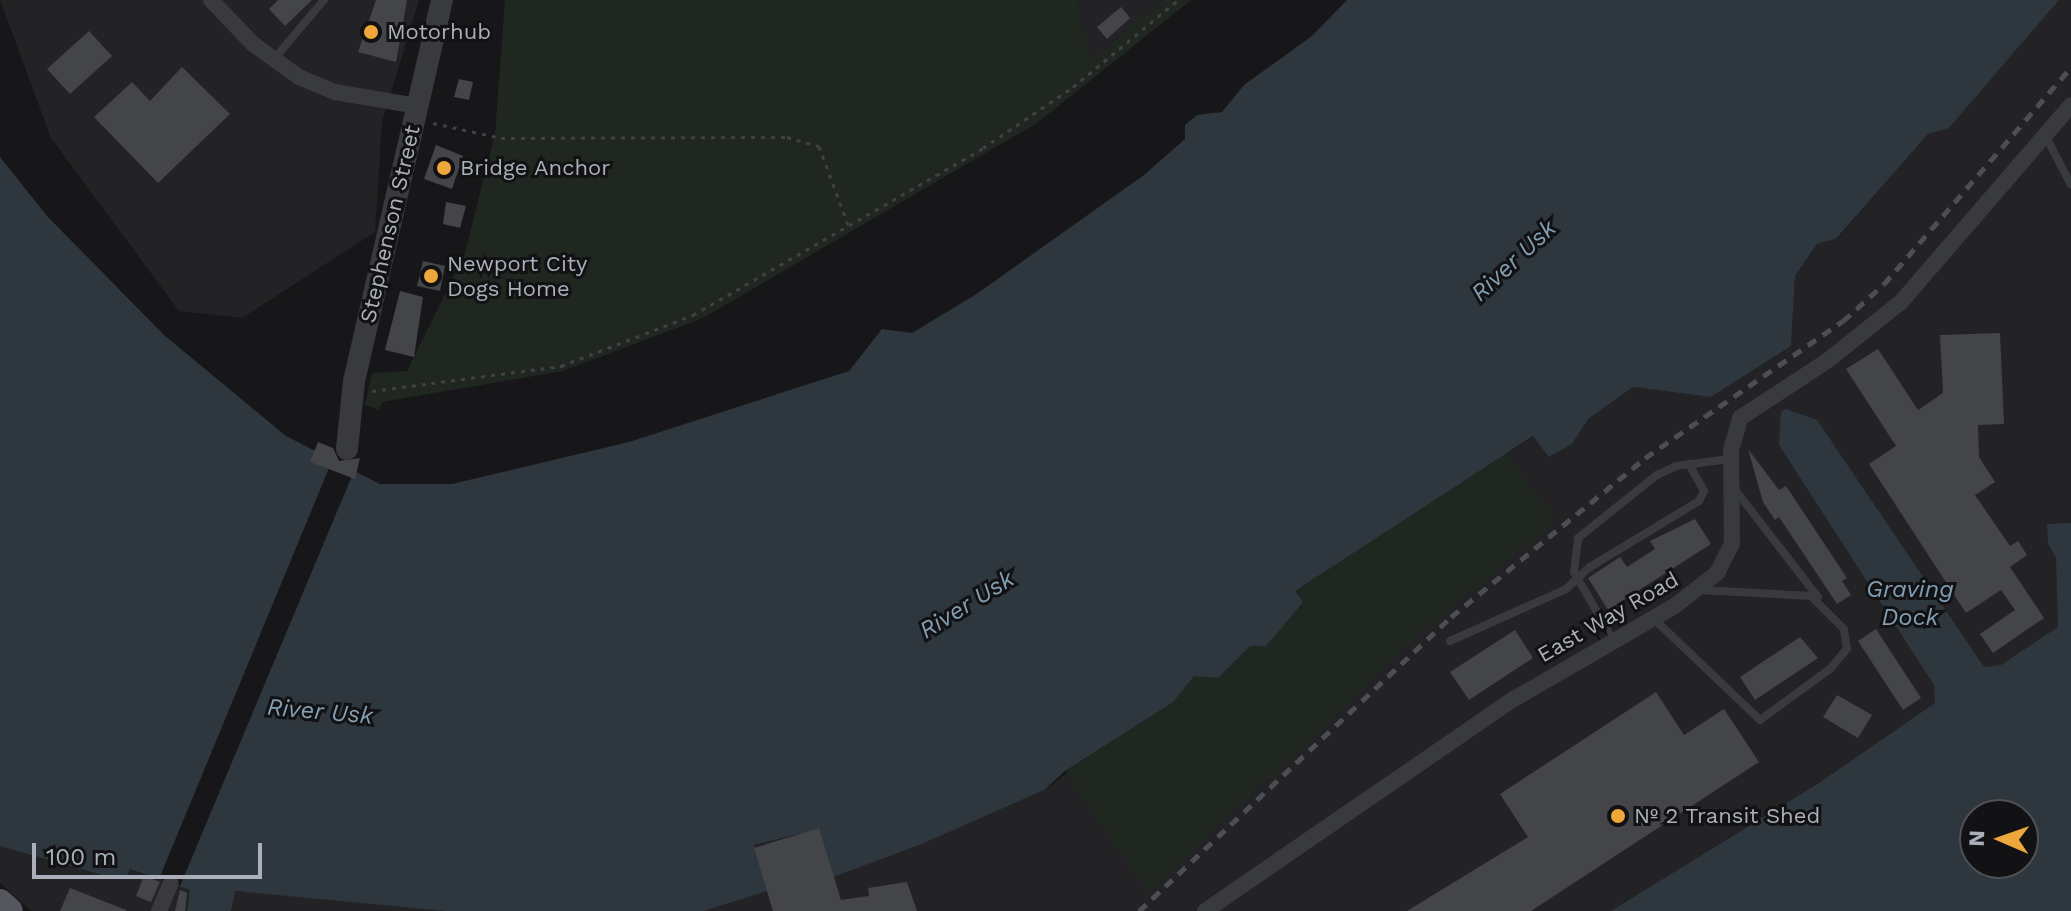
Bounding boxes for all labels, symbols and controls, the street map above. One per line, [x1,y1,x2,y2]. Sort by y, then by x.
place label: Motorhub [387,19,491,45]
marker: Motorhub [362,23,380,41]
street label: Stephenson Street [354,123,426,325]
place label: Bridge Anchor [460,155,611,181]
marker: Bridge Anchor [435,159,453,177]
water label: River Usk [1465,214,1563,308]
place label: Newport City Dogs Home [447,250,587,302]
marker: Newport City Dogs Home [422,267,440,285]
water label: River Usk [914,565,1020,645]
street label: East Way Road [1532,566,1684,668]
water label: Graving Dock [1866,576,1954,632]
water label: River Usk [266,693,374,731]
north arrow [1959,799,2039,879]
place label: № 2 Transit Shed [1634,803,1821,829]
marker: № 2 Transit Shed [1609,807,1627,825]
scale bar [36,827,266,877]
text: N [1964,830,1989,847]
text: 100 m [46,843,116,871]

